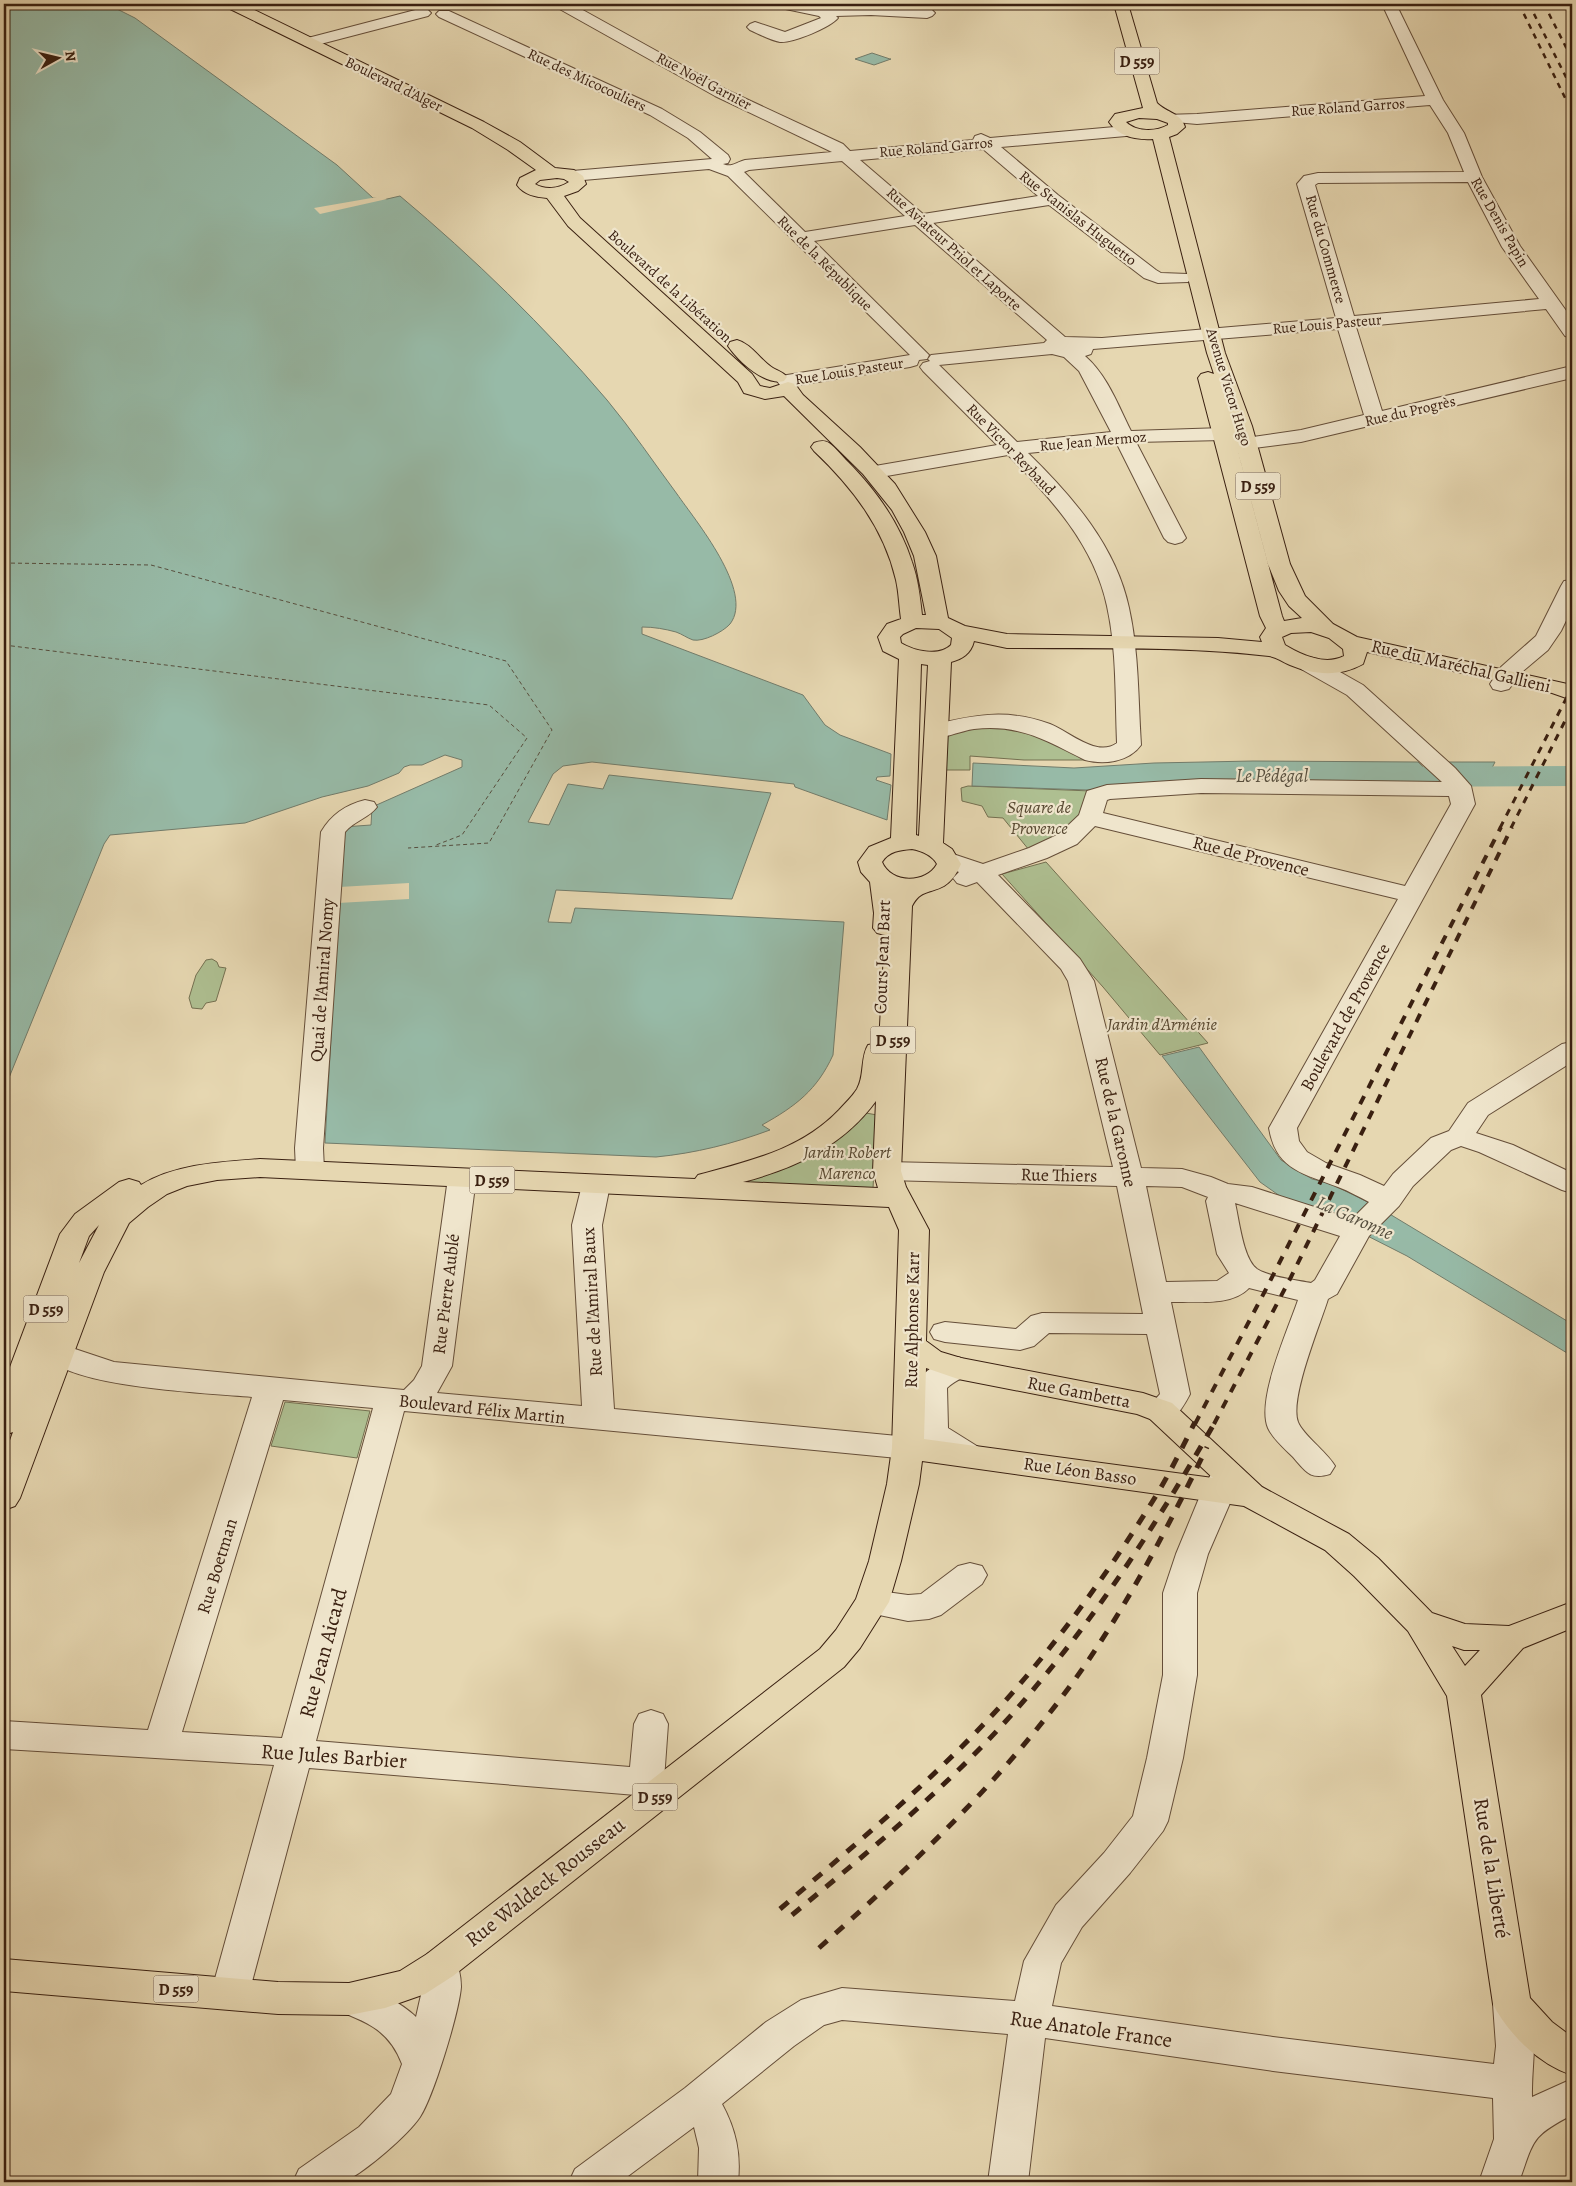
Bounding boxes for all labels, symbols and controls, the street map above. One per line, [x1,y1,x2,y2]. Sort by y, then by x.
north arrow [32,32,82,82]
street label: Rue des Micocouliers [524,44,650,116]
street label: Rue Noël Garnier [653,47,755,115]
road number: D 559 [1114,48,1160,74]
text: N [60,50,80,63]
street label: Boulevard d'Alger [342,52,446,116]
street label: Rue Roland Garros [1290,93,1406,121]
street label: Rue Roland Garros [878,132,994,162]
street label: Rue Stanislas Huguetto [1015,166,1141,270]
street label: Rue Denis Papin [1466,173,1534,271]
street label: Rue Aviateur Priol et Laporte [882,183,1026,315]
street label: Rue du Commerce [1301,192,1351,306]
street label: Rue de la République [773,211,877,315]
street label: Boulevard de la Libération [604,225,736,347]
street label: Rue Louis Pasteur [1272,309,1383,339]
street label: Avenue Victor Hugo [1201,325,1256,448]
street label: Rue Louis Pasteur [793,353,905,389]
street label: Rue du Progrès [1363,391,1457,431]
street label: Rue Victor Reybaud [962,399,1060,500]
street label: Rue Jean Mermoz [1039,426,1147,456]
road number: D 559 [1236,472,1280,500]
street label: Rue du Maréchal Gallieni [1369,634,1553,698]
water label: Le Pédégal [1236,763,1309,789]
park label: Square de Provence [1007,795,1072,840]
street label: Rue de Provence [1190,830,1312,882]
street label: Quai de l'Amiral Nomy [304,896,340,1063]
street label: Cours Jean Bart [868,899,896,1015]
street label: Boulevard de Provence [1294,939,1396,1095]
park label: Jardin d'Arménie [1106,1012,1217,1036]
road number: D 559 [870,1026,916,1054]
street label: Rue de la Garonne [1089,1054,1143,1190]
park label: Jardin Robert Marenco [802,1140,892,1185]
street label: Rue Thiers [1020,1162,1098,1188]
road number: D 559 [470,1166,514,1194]
water label: La Garonne [1312,1189,1397,1246]
street label: Rue de l'Amiral Baux [576,1226,608,1377]
street label: Rue Pierre Aublé [427,1232,465,1356]
street label: Rue Alphonse Karr [899,1251,925,1388]
road number: D 559 [23,1296,68,1322]
street label: Rue Gambetta [1025,1370,1133,1414]
street label: Boulevard Félix Martin [398,1388,566,1430]
street label: Rue Léon Basso [1022,1451,1138,1491]
street label: Rue Boetman [191,1515,243,1617]
street label: Rue Jean Aicard [292,1584,354,1721]
street label: Rue Jules Barbier [260,1737,408,1775]
road number: D 559 [632,1784,678,1810]
street label: Rue de la Liberté [1467,1796,1517,1940]
street label: Rue Waldeck Rousseau [459,1810,631,1953]
road number: D 559 [154,1976,198,2002]
street label: Rue Anatole France [1008,2004,1174,2054]

